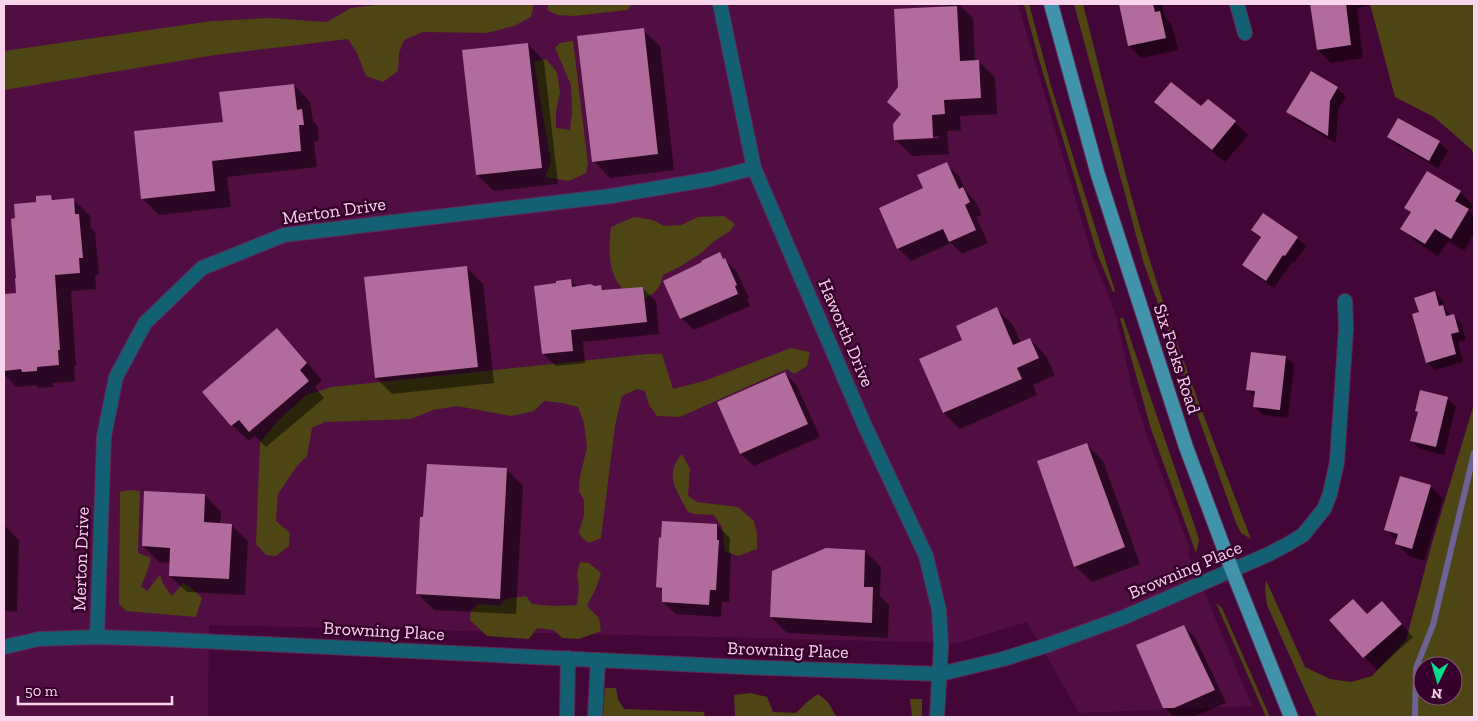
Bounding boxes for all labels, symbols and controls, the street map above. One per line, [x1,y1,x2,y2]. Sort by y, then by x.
street label: Merton Drive [281,193,387,229]
street label: Haworth Drive [813,276,879,390]
street label: Six Forks Road [1149,301,1205,417]
street label: Merton Drive [68,507,94,611]
street label: Browning Place [1125,536,1245,604]
street label: Browning Place [323,617,445,645]
street label: Browning Place [727,637,849,663]
north arrow [1413,656,1463,706]
scale bar [18,674,171,706]
text: 50 m [25,682,58,700]
text: N [1431,684,1443,702]

